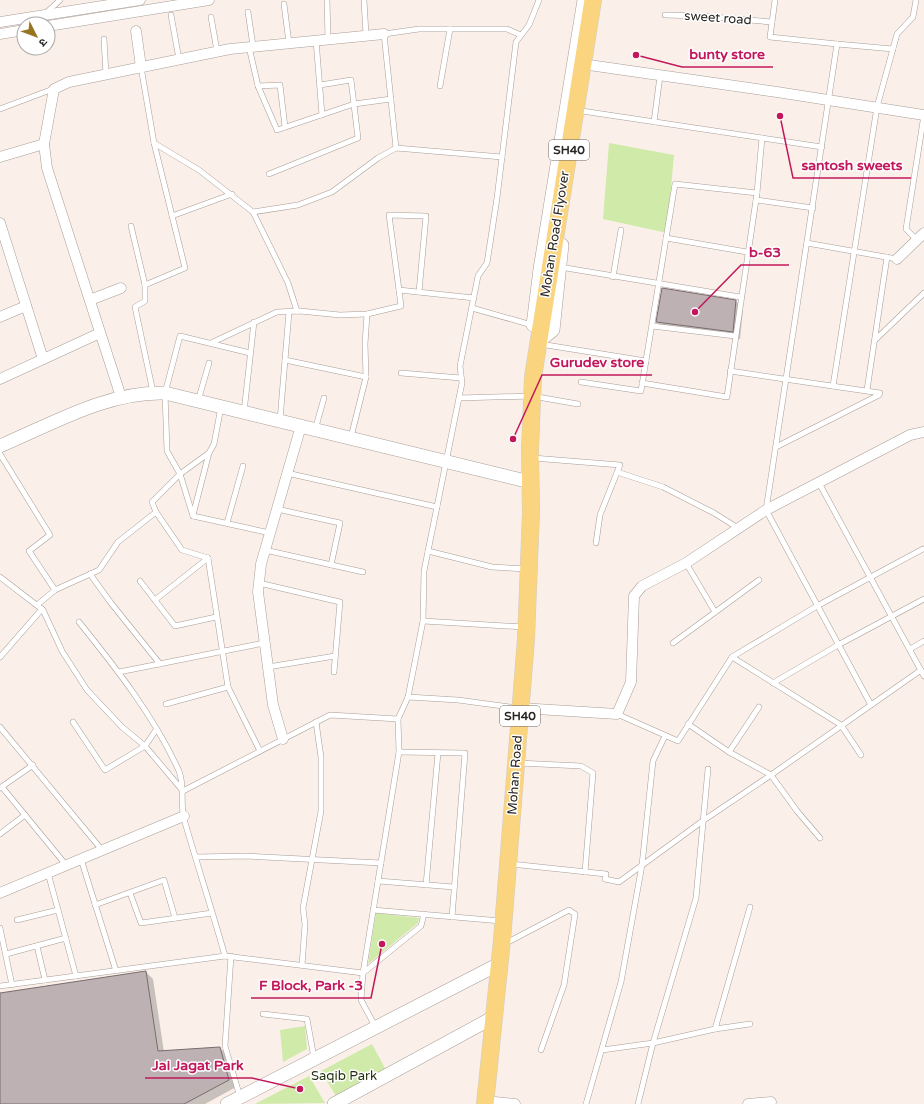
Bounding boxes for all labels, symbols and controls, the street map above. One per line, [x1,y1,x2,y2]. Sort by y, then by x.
street label: sweet road [684,8,752,28]
north arrow [16,16,56,56]
text: उ [36,36,50,50]
callout: bunty store [682,41,773,67]
text: bunty store [689,46,765,63]
road number: SH40 [549,140,589,160]
callout: santosh sweets [793,152,911,178]
text: santosh sweets [801,157,903,174]
street label: Mohan Road Flyover [537,170,573,298]
callout: b-63 [741,239,789,265]
text: b-63 [749,244,781,261]
callout: Gurudev store [542,349,652,375]
text: Gurudev store [550,354,644,371]
road number: SH40 [500,706,540,726]
street label: Mohan Road [504,735,526,815]
callout: F Block, Park -3 [251,972,371,998]
text: F Block, Park -3 [259,977,363,994]
callout: Jai Jagat Park [145,1052,252,1078]
text: Jai Jagat Park [151,1057,244,1074]
park label: Saqib Park [311,1068,377,1084]

